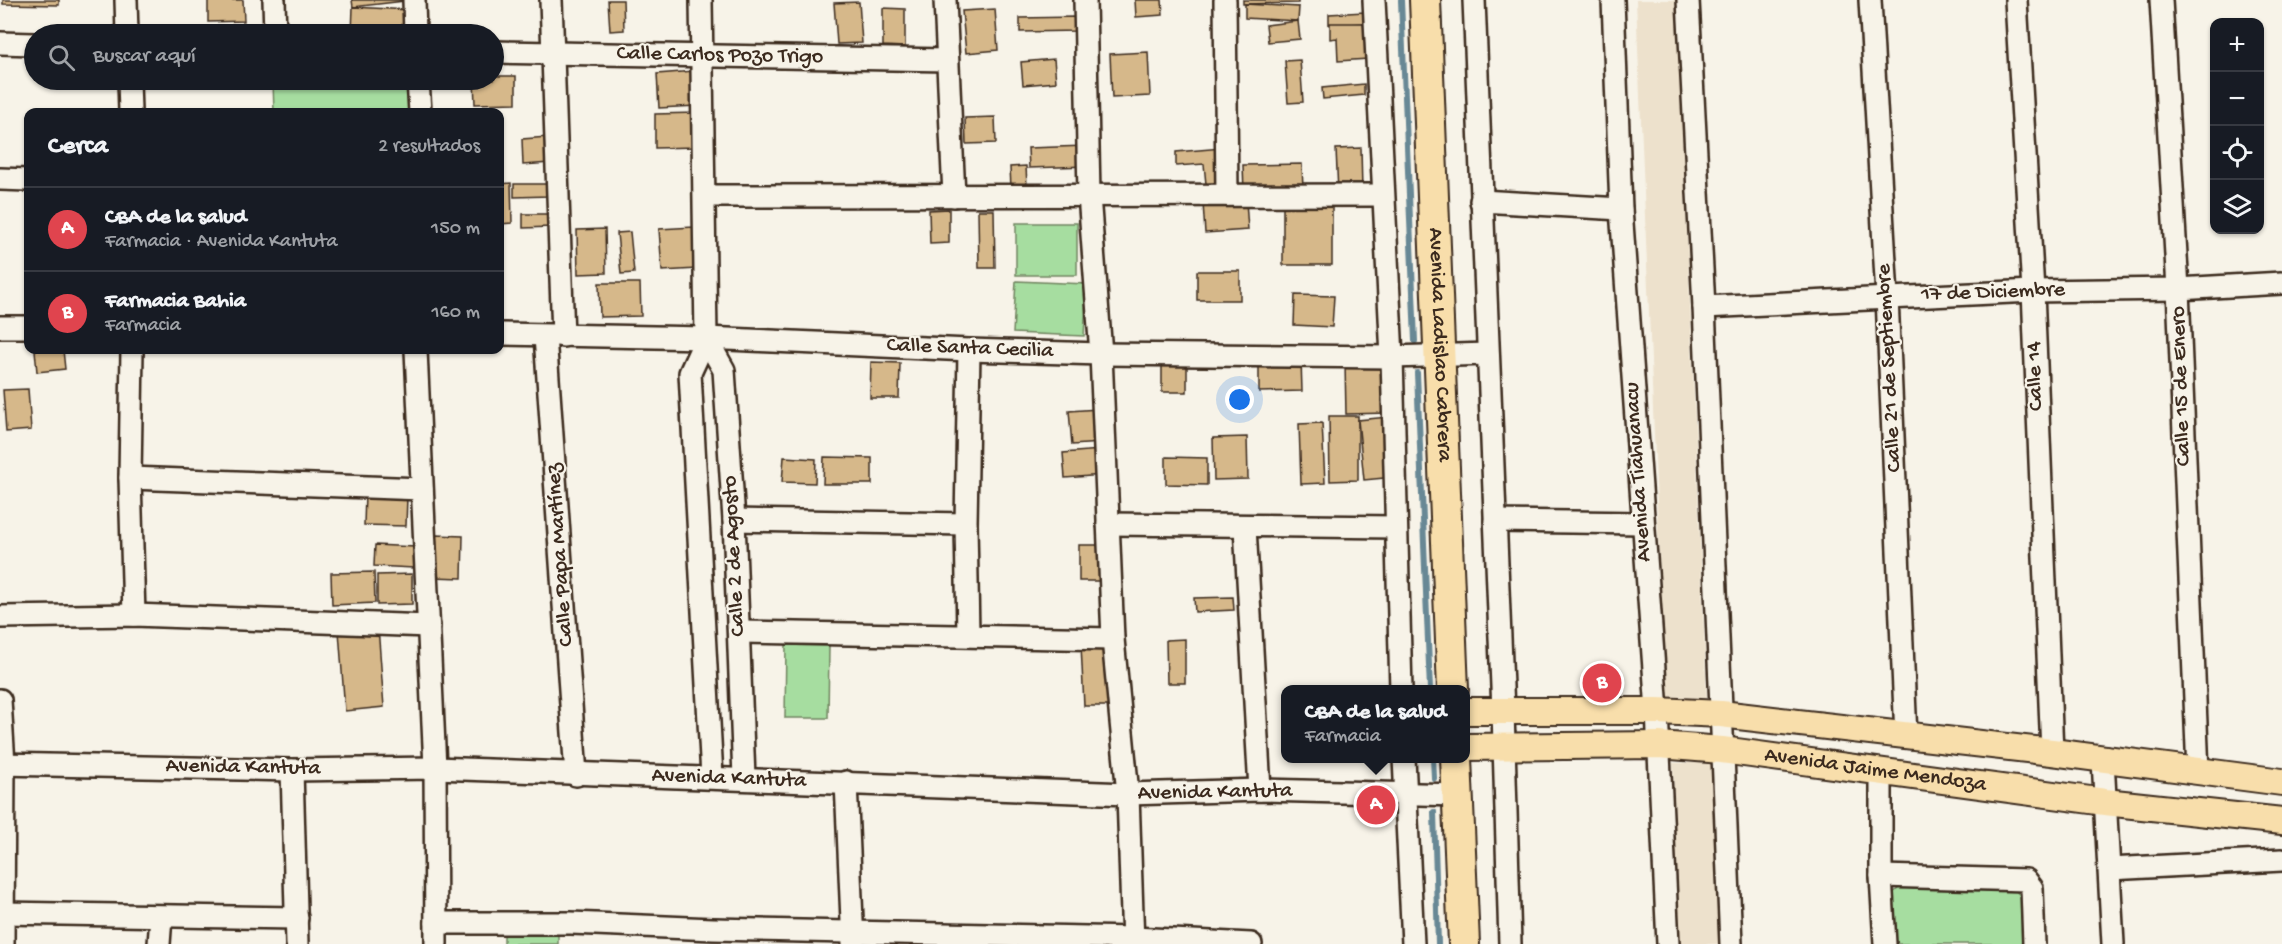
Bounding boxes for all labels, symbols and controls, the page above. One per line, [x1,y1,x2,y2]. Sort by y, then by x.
map controls [2210,18,2264,234]
button: + [2210,18,2264,72]
search box [24,24,504,90]
icon: search [45,41,78,74]
street label: Calle Carlos Pozo Trigo [616,41,824,71]
text: Buscar aquí [93,44,196,70]
button: − [2210,72,2264,126]
button: locate [2210,126,2264,180]
text: Cerca [48,132,108,163]
text: 2 resultados [378,136,480,159]
button: layers [2210,180,2264,234]
text: CBA de la salud [105,205,246,231]
text: A [62,218,73,241]
text: 150 m [431,218,480,241]
street label: Avenida Ladislao Cabrera [1421,227,1457,463]
text: Farmacia · Avenida Kantuta [105,231,338,254]
street label: Calle 21 de Septiembre [1872,263,1908,473]
street label: 17 de Diciembre [1920,277,2066,309]
text: Farmacia Bahia [105,289,246,315]
text: B [62,302,73,325]
text: 160 m [431,302,480,325]
street label: Calle 15 de Enero [2166,305,2198,467]
text: Farmacia [105,315,181,338]
street label: Calle Santa Cecilia [886,333,1055,365]
street label: Calle 14 [2022,340,2050,411]
street label: Avenida Tiahuanacu [1620,381,1658,563]
your location [1225,385,1254,414]
street label: Calle Papa Martínez [542,461,580,647]
street label: Calle 2 de Agosto [718,475,752,637]
pin: B [1582,660,1622,706]
popup [1281,685,1470,763]
text: CBA de la salud [1305,700,1446,726]
text: Farmacia [1305,726,1381,749]
street label: Avenida Jaime Mendoza [1763,743,1989,799]
street label: Avenida Kantuta [165,754,321,782]
street label: Avenida Kantuta [651,763,808,795]
street label: Avenida Kantuta [1137,779,1293,807]
pin: A [1356,782,1396,828]

